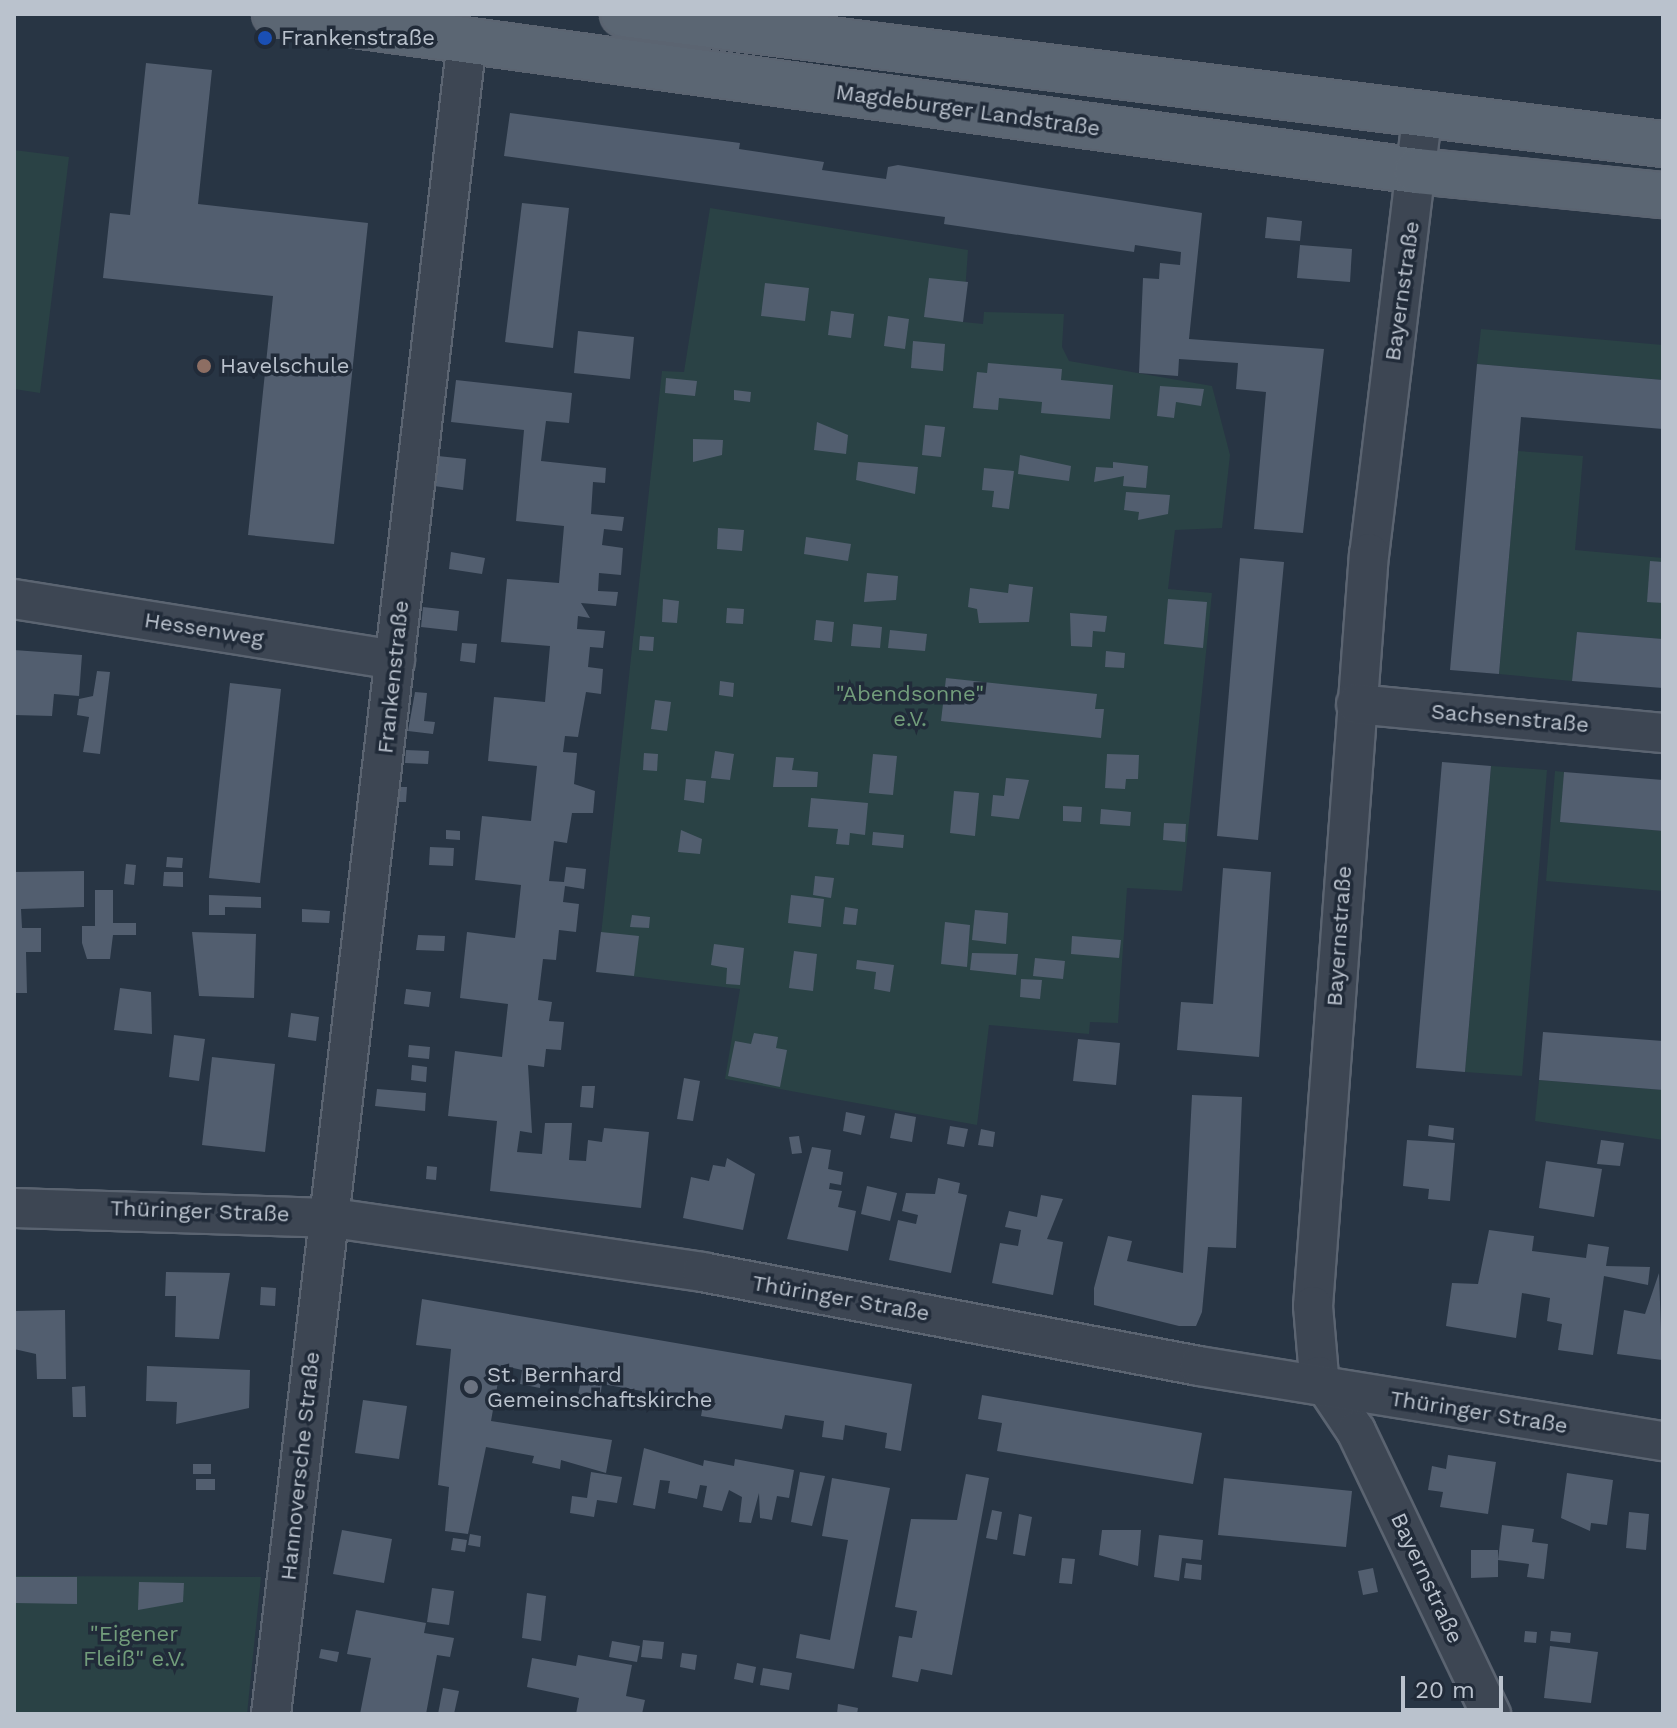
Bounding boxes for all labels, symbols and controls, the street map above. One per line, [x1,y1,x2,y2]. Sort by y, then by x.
place label: Frankenstraße [281,25,435,51]
marker: Frankenstraße [256,29,274,47]
street label: Magdeburger Landstraße [834,78,1102,142]
street label: Bayernstraße [1379,219,1425,363]
place label: Havelschule [220,353,349,379]
marker: Havelschule [195,357,213,375]
street label: Frankenstraße [372,599,414,755]
street label: Hessenweg [142,607,266,651]
park label: "Abendsonne" e.V. [836,680,984,732]
street label: Sachsenstraße [1430,698,1590,738]
street label: Bayernstraße [1321,865,1357,1007]
street label: Thüringer Straße [110,1195,290,1227]
street label: Thüringer Straße [750,1269,932,1327]
street label: Hannoversche Straße [275,1350,325,1582]
place label: St. Bernhard Gemeinschaftskirche [487,1361,713,1412]
marker: St. Bernhard Gemeinschaftskirche [462,1378,480,1396]
street label: Thüringer Straße [1388,1385,1570,1439]
street label: Bayernstraße [1385,1509,1469,1647]
park label: "Eigener Fleiß" e.V. [83,1620,185,1672]
scale bar [1405,1660,1507,1710]
text: 20 m [1415,1676,1475,1704]

